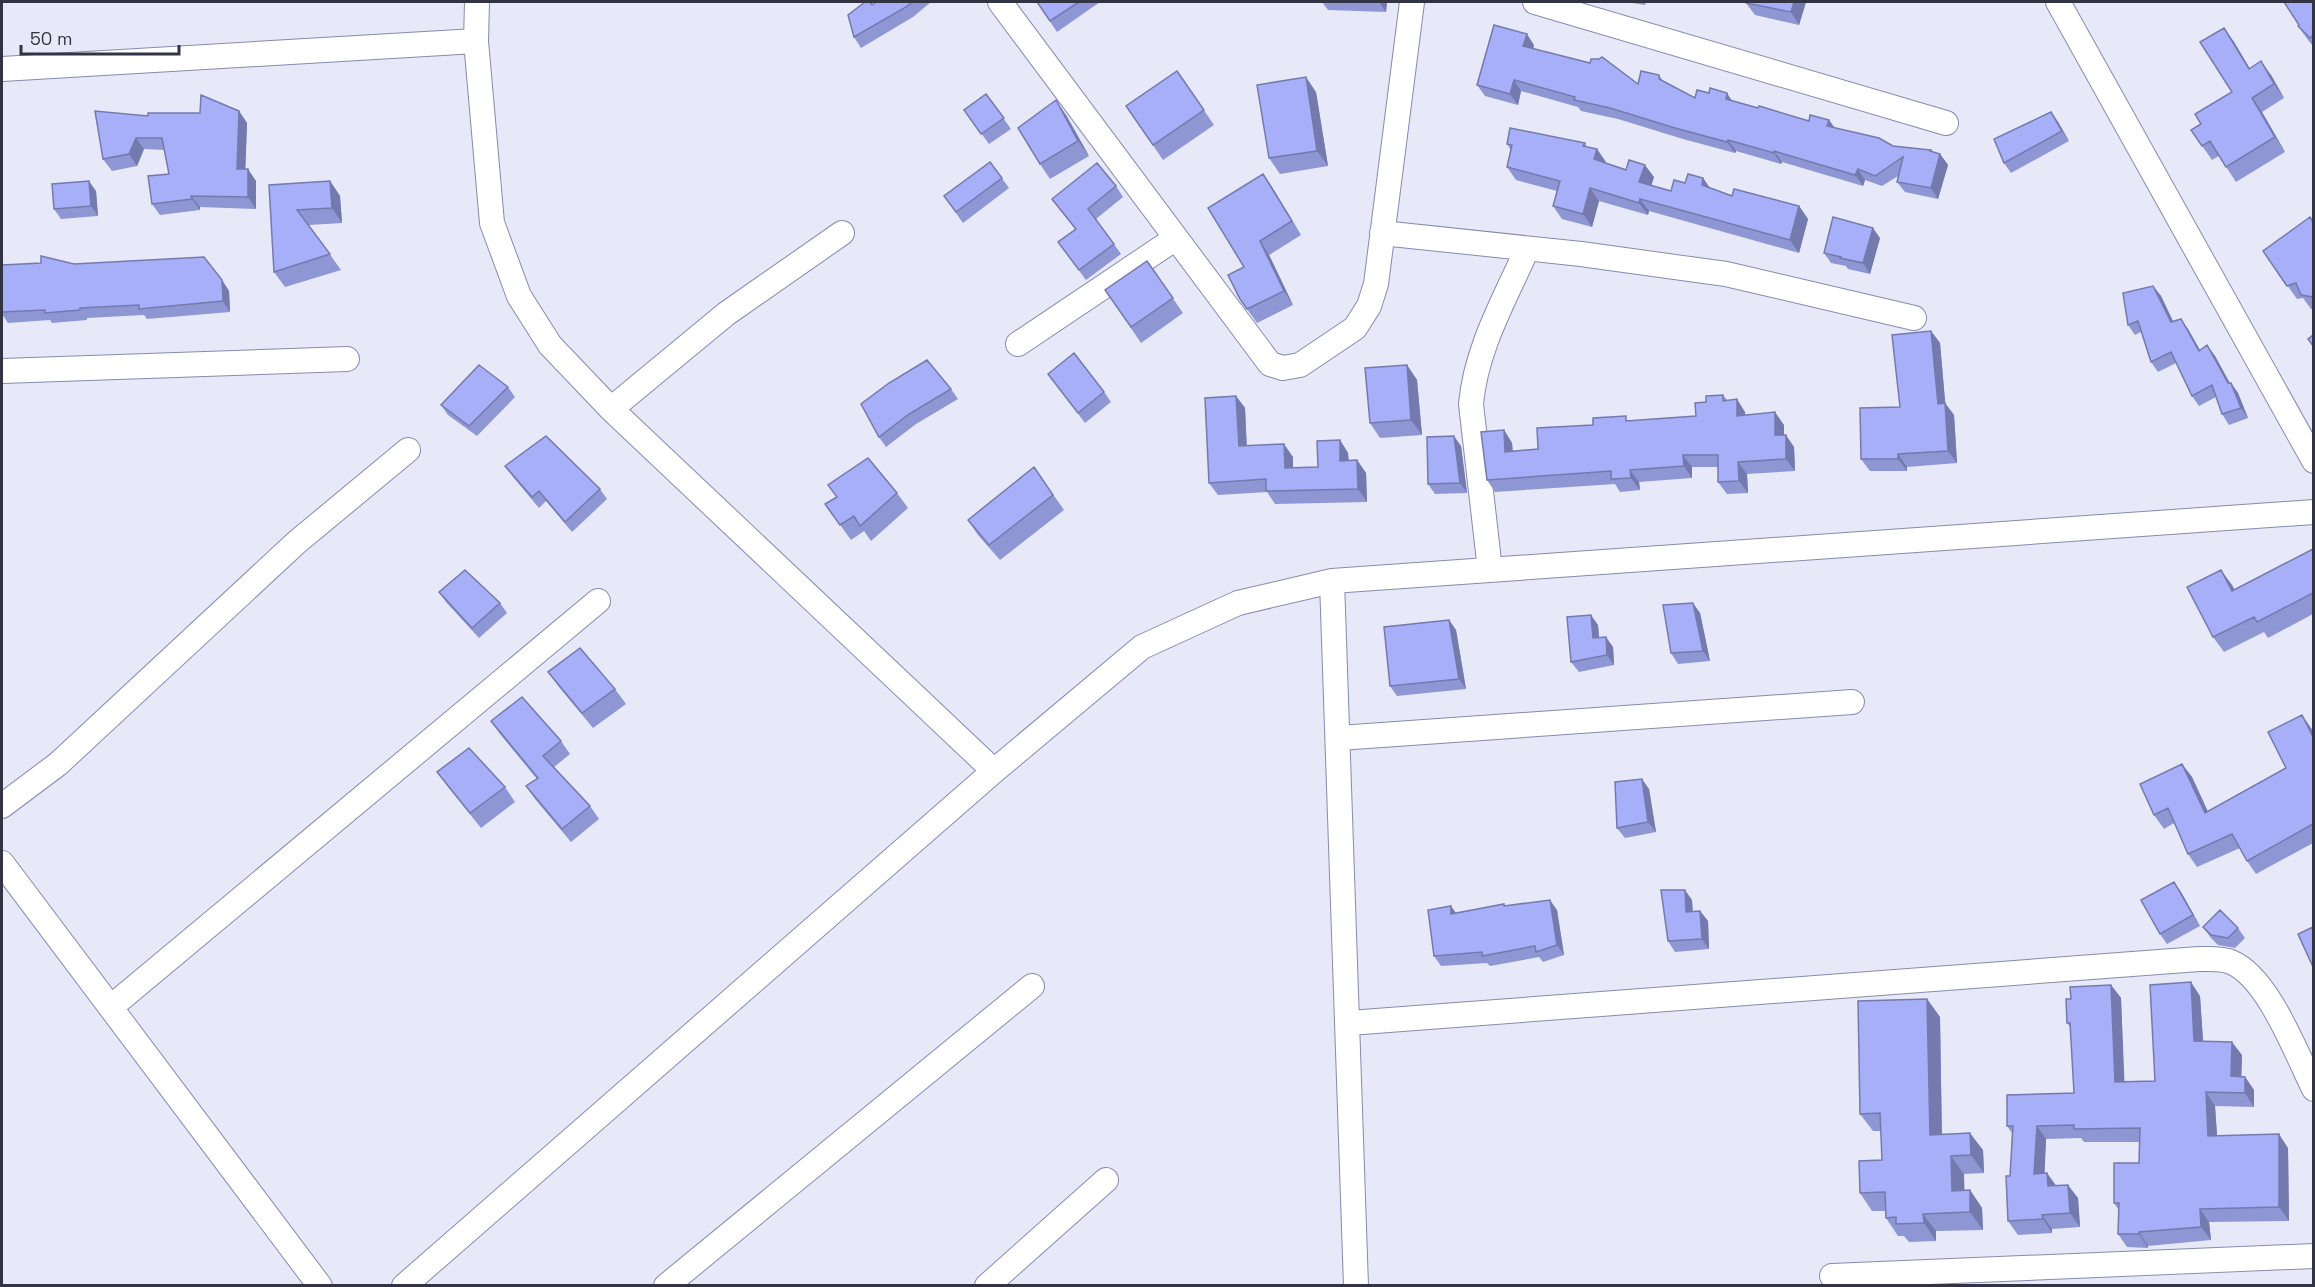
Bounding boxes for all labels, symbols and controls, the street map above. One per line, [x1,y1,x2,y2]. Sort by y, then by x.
scale bar [21,18,178,56]
text: 50 m [30,27,72,50]

